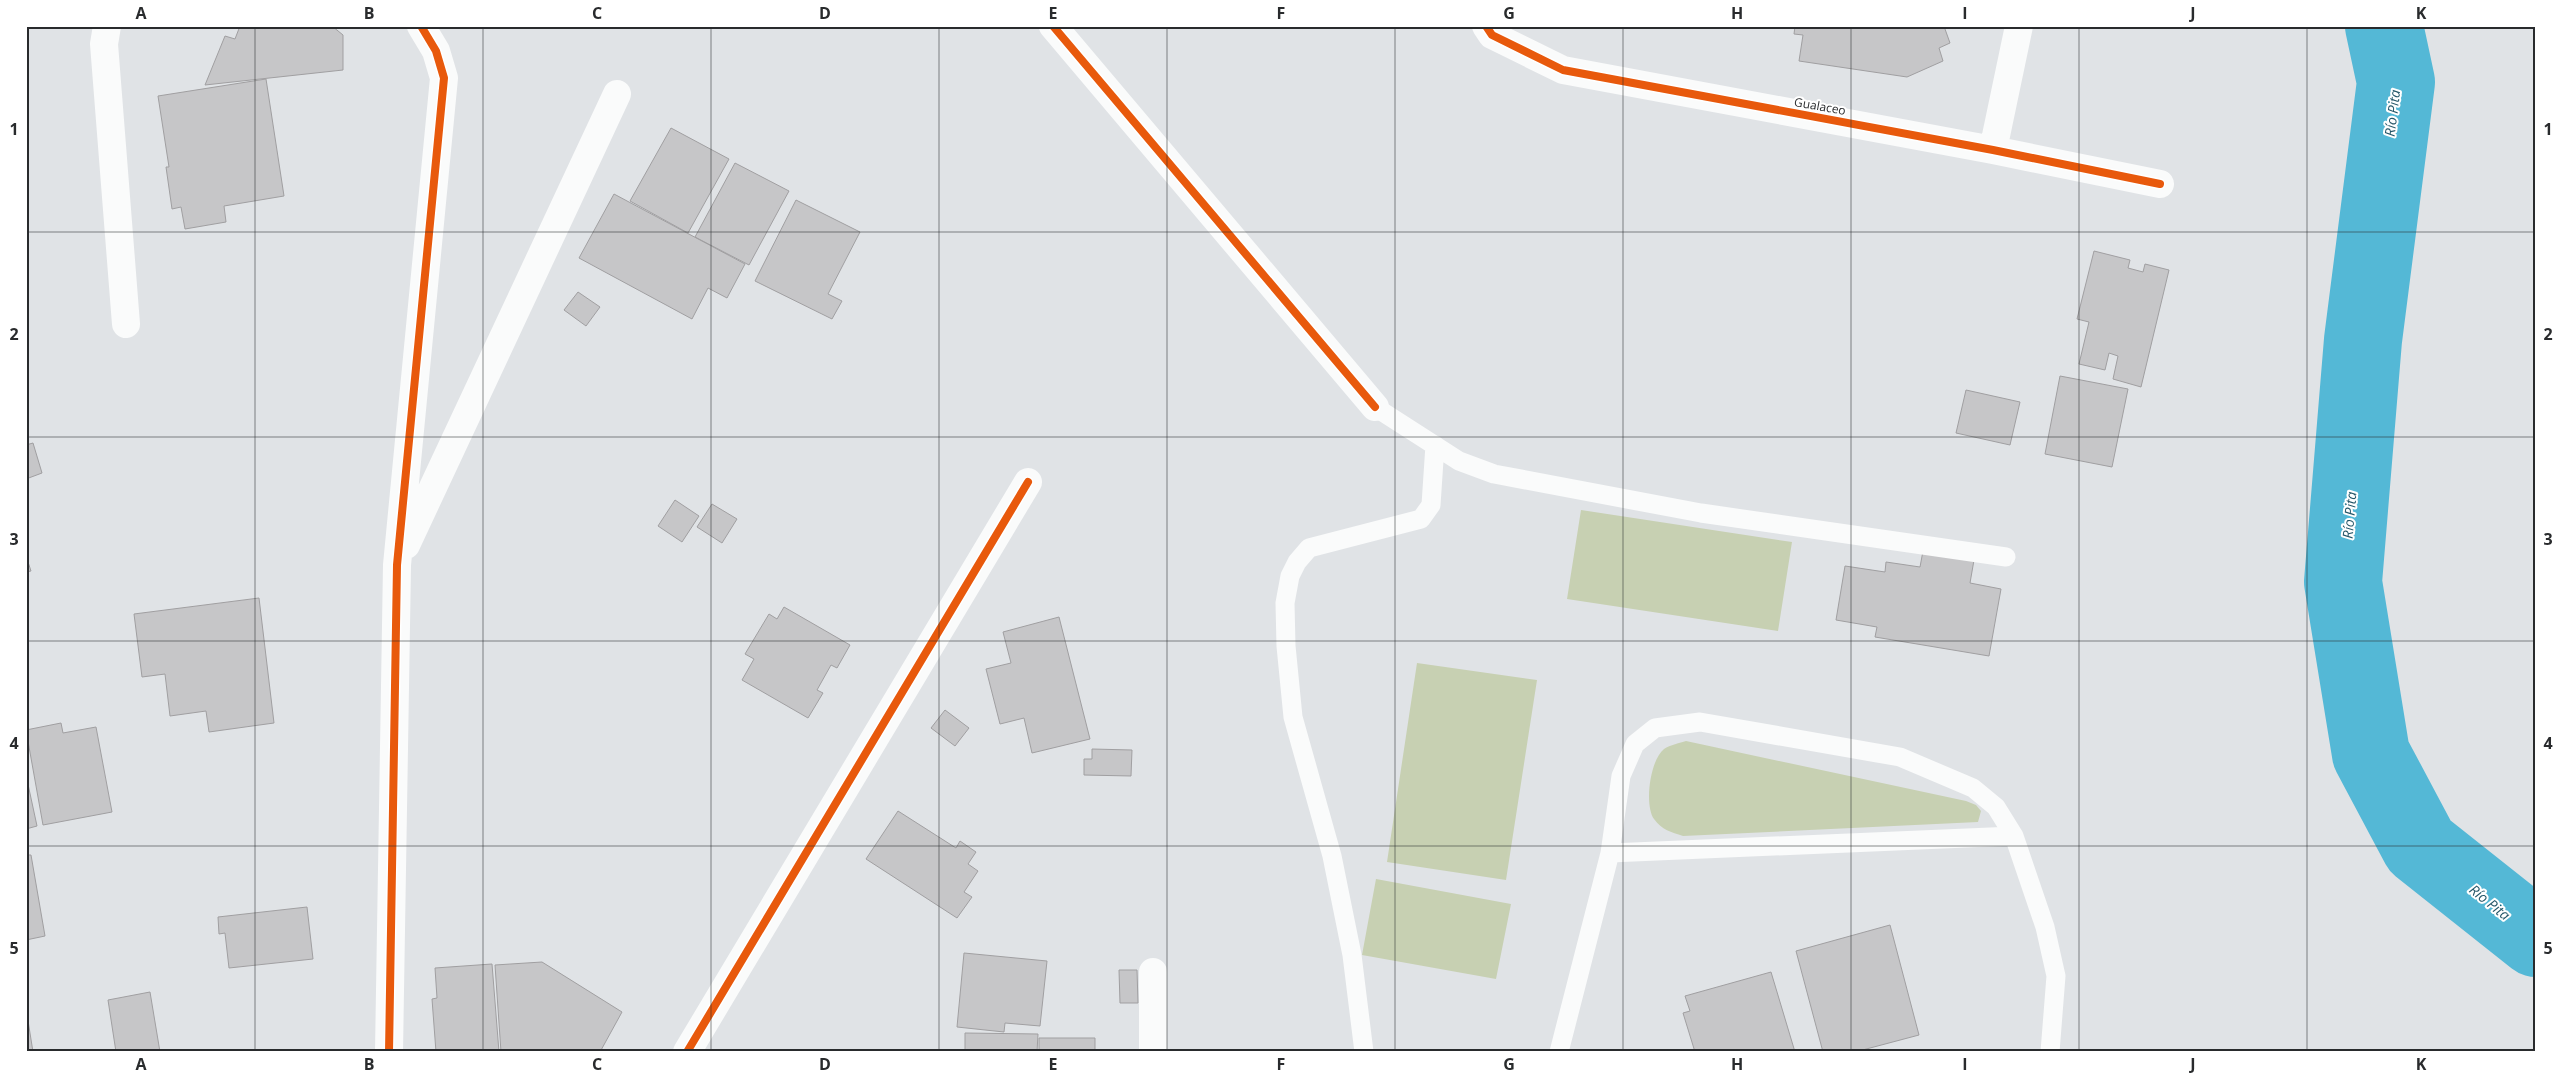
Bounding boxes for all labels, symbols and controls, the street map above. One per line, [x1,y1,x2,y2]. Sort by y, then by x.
text: A [135,2,147,24]
text: B [364,2,374,24]
text: C [592,2,602,24]
text: D [819,2,831,24]
text: E [1049,2,1058,24]
text: F [1277,2,1285,24]
text: G [1503,2,1515,24]
text: H [1731,2,1743,24]
text: I [1962,2,1968,24]
text: J [2188,2,2196,24]
text: K [2416,2,2427,24]
water label: Río Pita [2380,88,2404,138]
street label: Gualaceo [1793,93,1847,119]
text: 1 [9,118,19,140]
text: 1 [2543,118,2553,140]
text: 2 [9,323,19,345]
text: 2 [2543,323,2553,345]
water label: Río Pita [2337,491,2361,539]
text: 3 [9,528,19,550]
text: 3 [2543,528,2553,550]
text: 4 [9,732,19,754]
text: 4 [2543,732,2553,754]
water label: Río Pita [2466,880,2514,924]
text: 5 [9,937,19,959]
text: 5 [2543,937,2553,959]
text: A [135,1053,147,1075]
text: B [364,1053,374,1075]
text: C [592,1053,602,1075]
text: D [819,1053,831,1075]
text: E [1049,1053,1058,1075]
text: F [1277,1053,1285,1075]
text: G [1503,1053,1515,1075]
text: H [1731,1053,1743,1075]
text: I [1962,1053,1968,1075]
text: J [2188,1053,2196,1075]
text: K [2416,1053,2427,1075]

